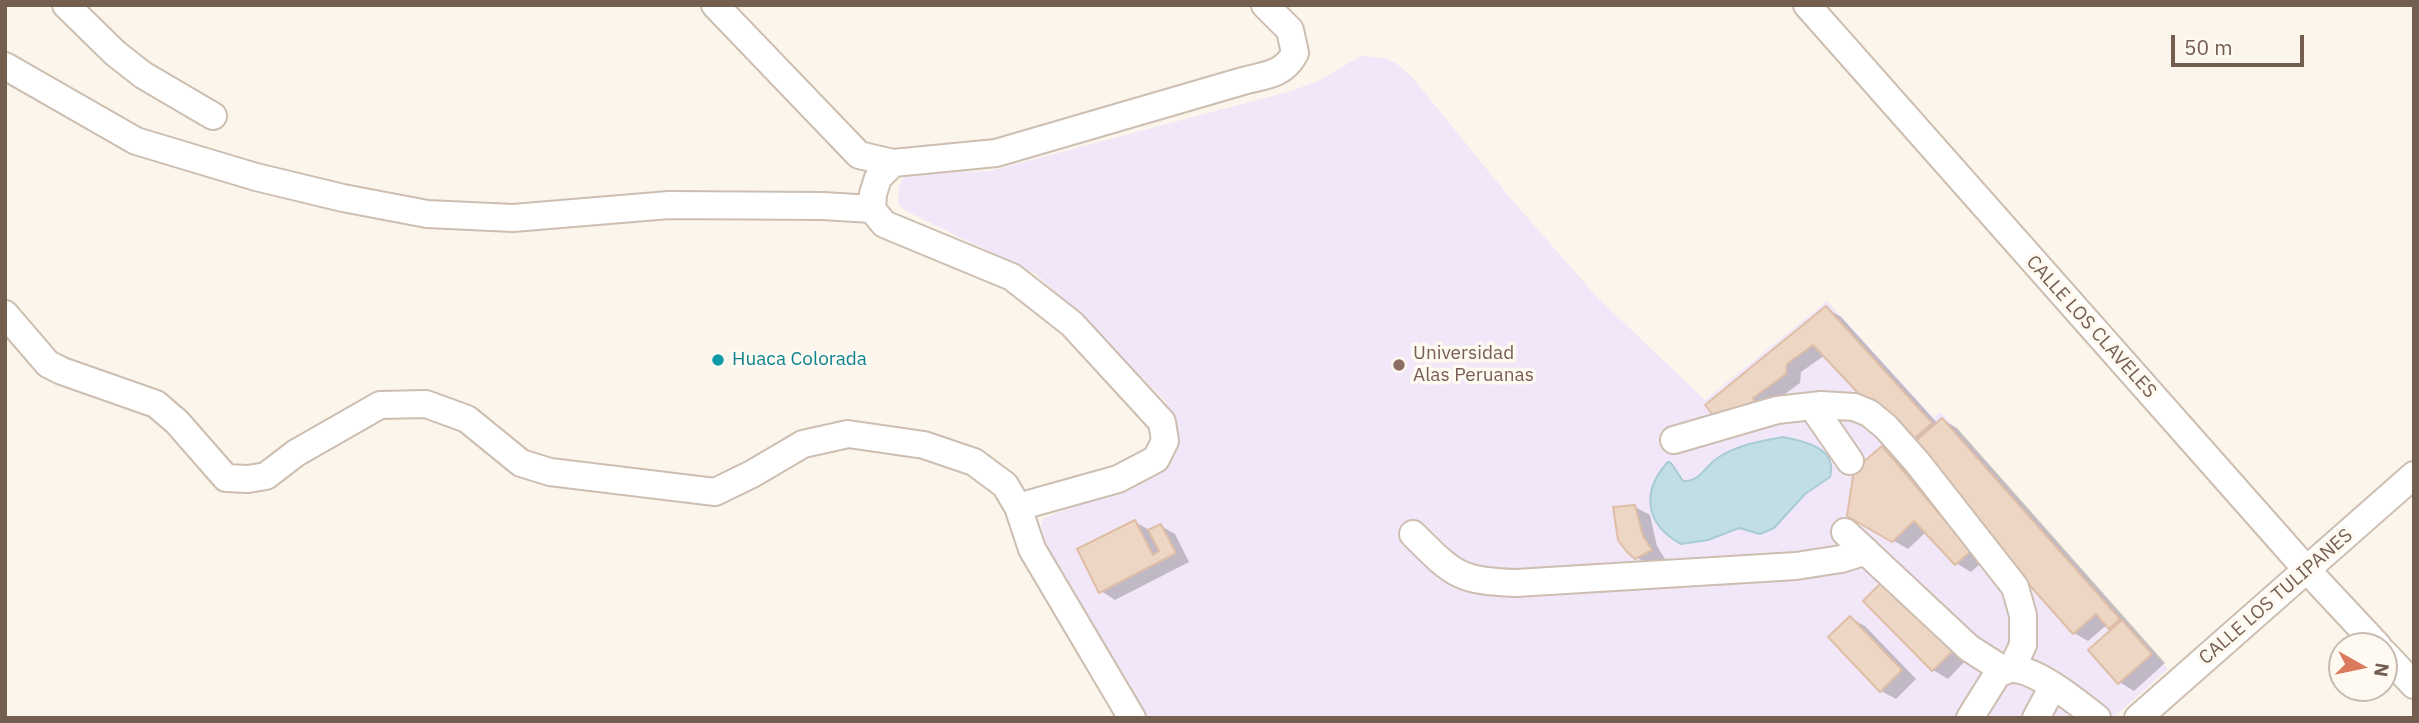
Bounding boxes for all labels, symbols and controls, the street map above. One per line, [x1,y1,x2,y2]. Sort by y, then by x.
scale bar [2174,21,2307,65]
text: 50 m [2184,33,2233,61]
street label: CALLE LOS CLAVELES [2021,251,2161,403]
place label: Universidad Alas Peruanas [1413,343,1534,387]
place label: Huaca Colorada [732,349,867,371]
marker: Huaca Colorada [710,352,726,368]
marker: Universidad Alas Peruanas [1391,357,1407,373]
street label: CALLE LOS TULIPANES [2195,524,2357,670]
north arrow [2328,632,2398,702]
text: N [2369,661,2395,679]

